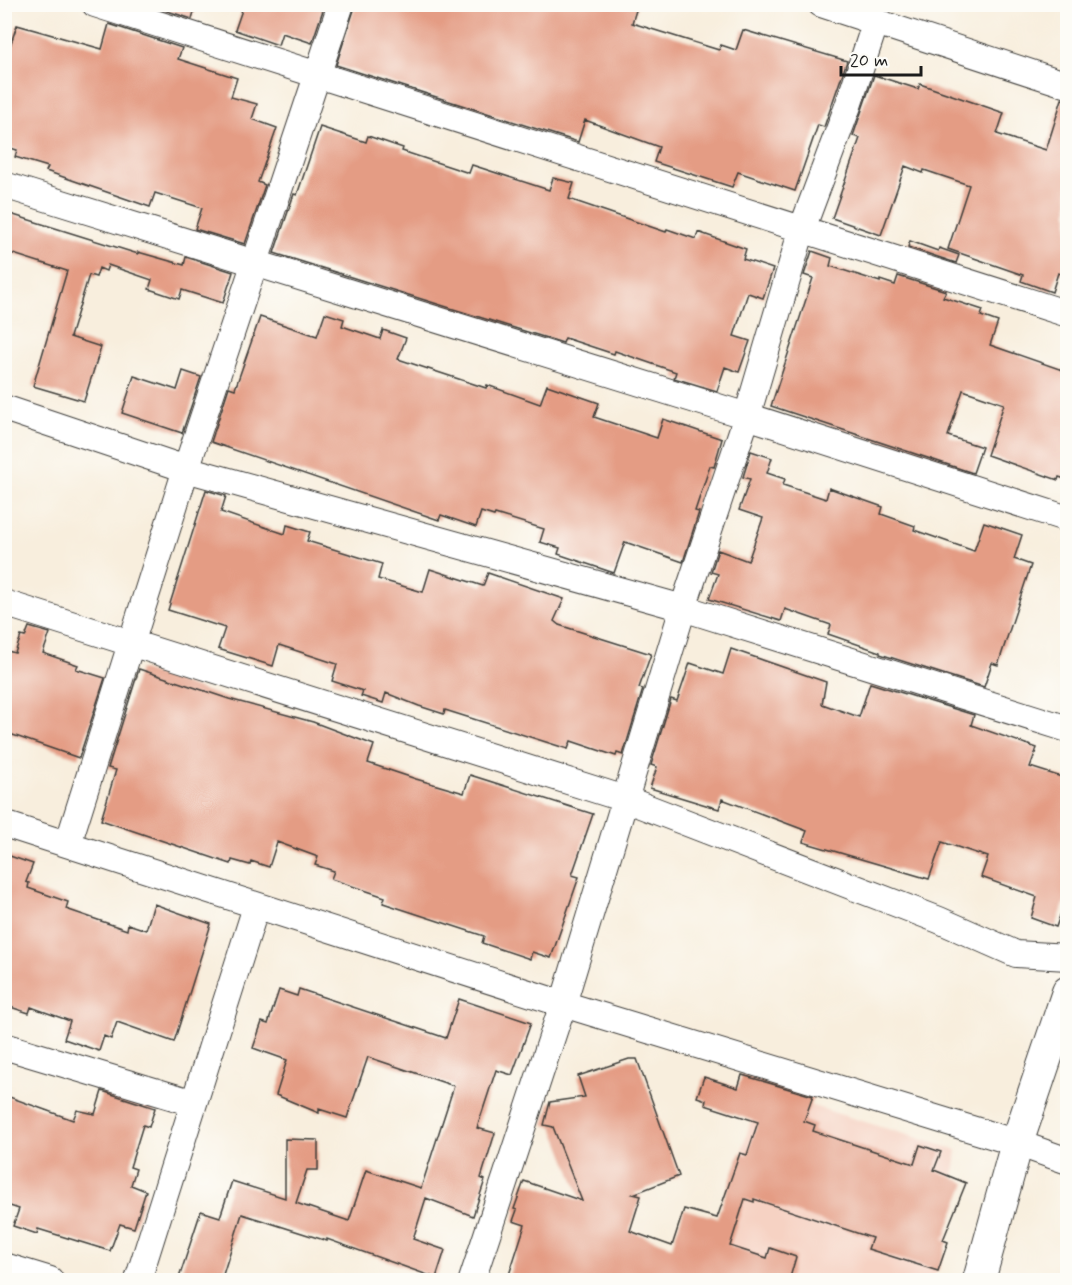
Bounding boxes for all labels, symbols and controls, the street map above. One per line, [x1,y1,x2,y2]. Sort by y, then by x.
scale bar [841,39,920,77]
text: 20 m [850,49,888,73]

